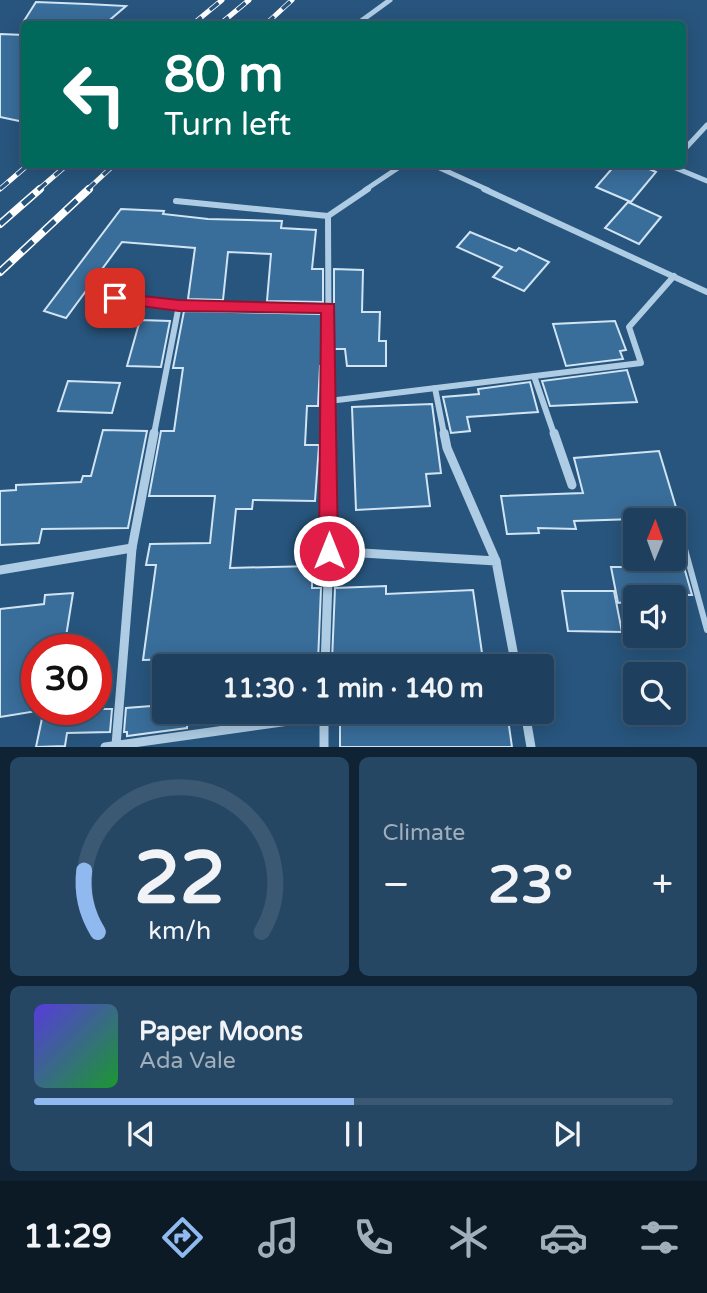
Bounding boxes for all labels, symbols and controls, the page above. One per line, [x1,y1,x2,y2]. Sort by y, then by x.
text: 80 m [164,46,283,105]
icon: left [49,49,140,140]
text: Turn left [164,106,291,144]
pin [85,268,145,328]
icon: arrive [96,279,134,317]
north arrow [623,508,686,570]
map controls [623,508,686,725]
position arrow [292,514,366,588]
button: sound [623,585,686,648]
speed limit sign: 30 [21,634,112,725]
button: search [623,662,686,725]
text: 11:30 · 1 min · 140 m [222,673,484,704]
text: Climate [383,819,465,847]
text: 22 [134,836,225,924]
text: 23° [488,854,573,917]
text: − [383,862,410,908]
text: + [652,862,673,908]
text: km/h [148,916,211,946]
text: Paper Moons [139,1016,303,1047]
text: Ada Vale [139,1047,236,1075]
icon: previous [122,1115,160,1153]
icon: pause [335,1115,373,1153]
icon: next [548,1115,586,1153]
icon: directions [158,1213,207,1262]
icon: music [254,1213,303,1262]
icon: phone [349,1213,398,1262]
icon: climate [444,1213,493,1262]
icon: car [539,1213,588,1262]
icon: filters [635,1213,684,1262]
text: 11:29 [23,1218,112,1256]

